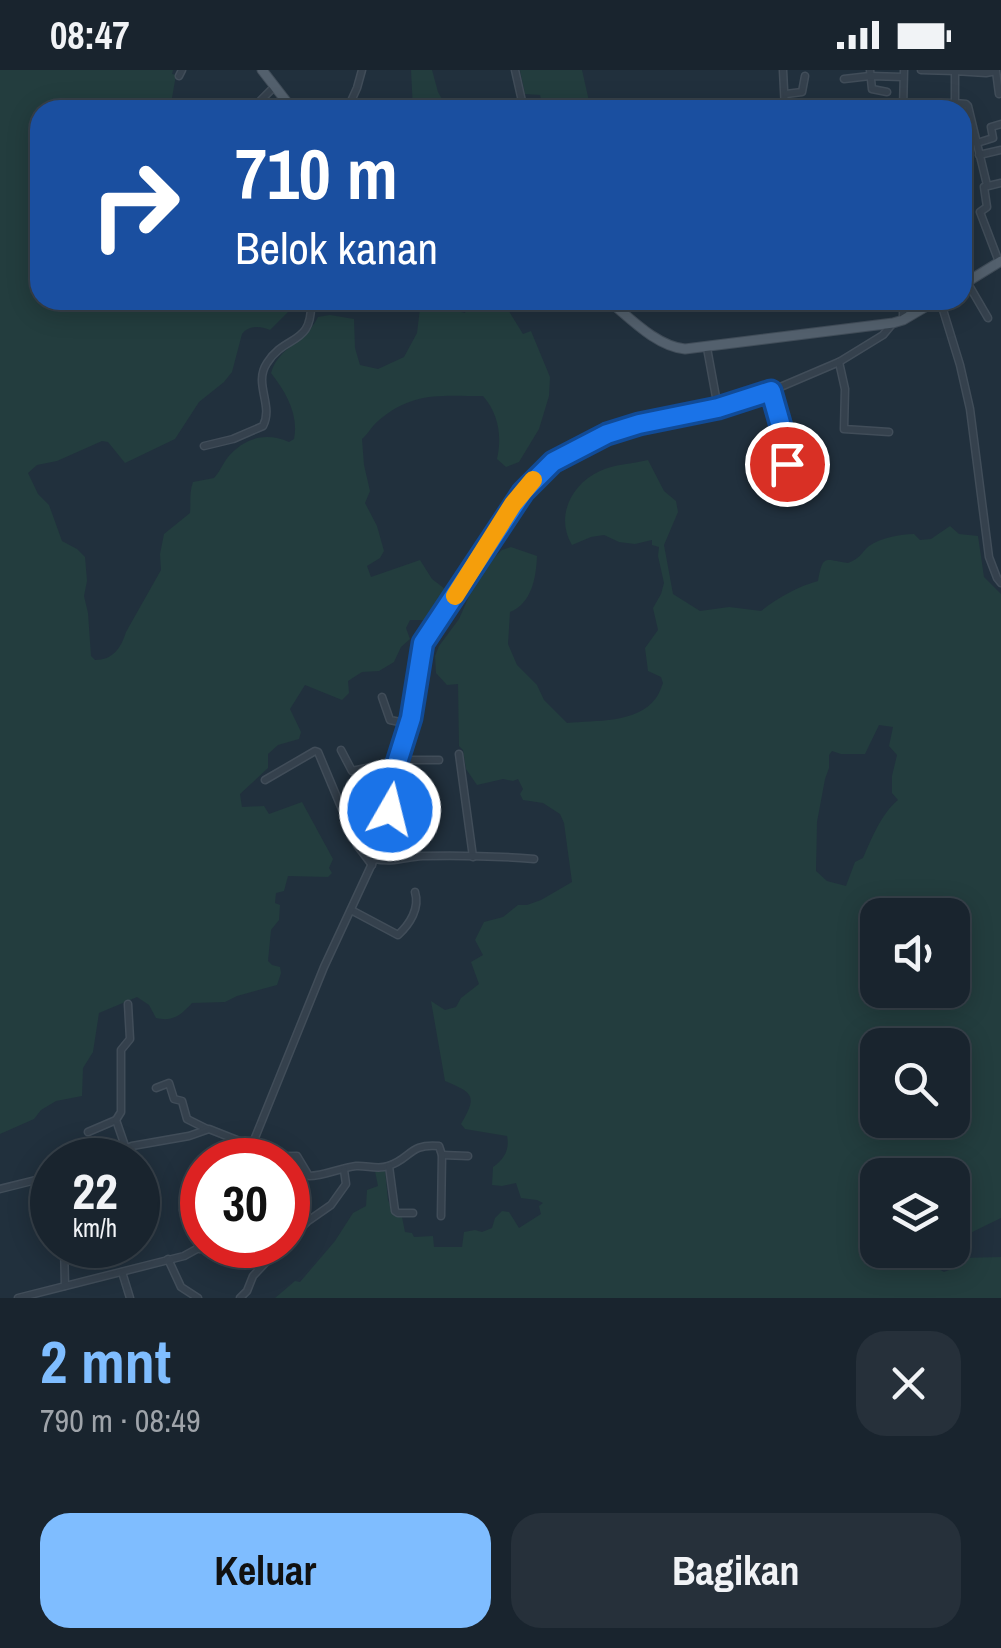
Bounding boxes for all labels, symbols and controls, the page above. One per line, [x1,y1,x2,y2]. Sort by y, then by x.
text: 08:47 [50,10,130,61]
text: 710 m [235,127,398,221]
icon: right [70,140,200,270]
text: Belok kanan [235,217,438,278]
pin [745,422,830,507]
icon: arrive [760,437,815,492]
position arrow [338,758,442,862]
map controls [860,898,970,1268]
button: sound [860,898,970,1008]
button: search [860,1028,970,1138]
speed limit sign: 30 [180,1138,310,1268]
text: 22 [72,1157,118,1225]
button: layers [860,1158,970,1268]
text: km/h [73,1211,117,1245]
text: 2 mnt [40,1321,171,1402]
button: close [856,1331,961,1436]
text: 790 m · 08:49 [40,1399,200,1442]
button: Keluar [40,1513,491,1628]
button: Bagikan [511,1513,961,1628]

